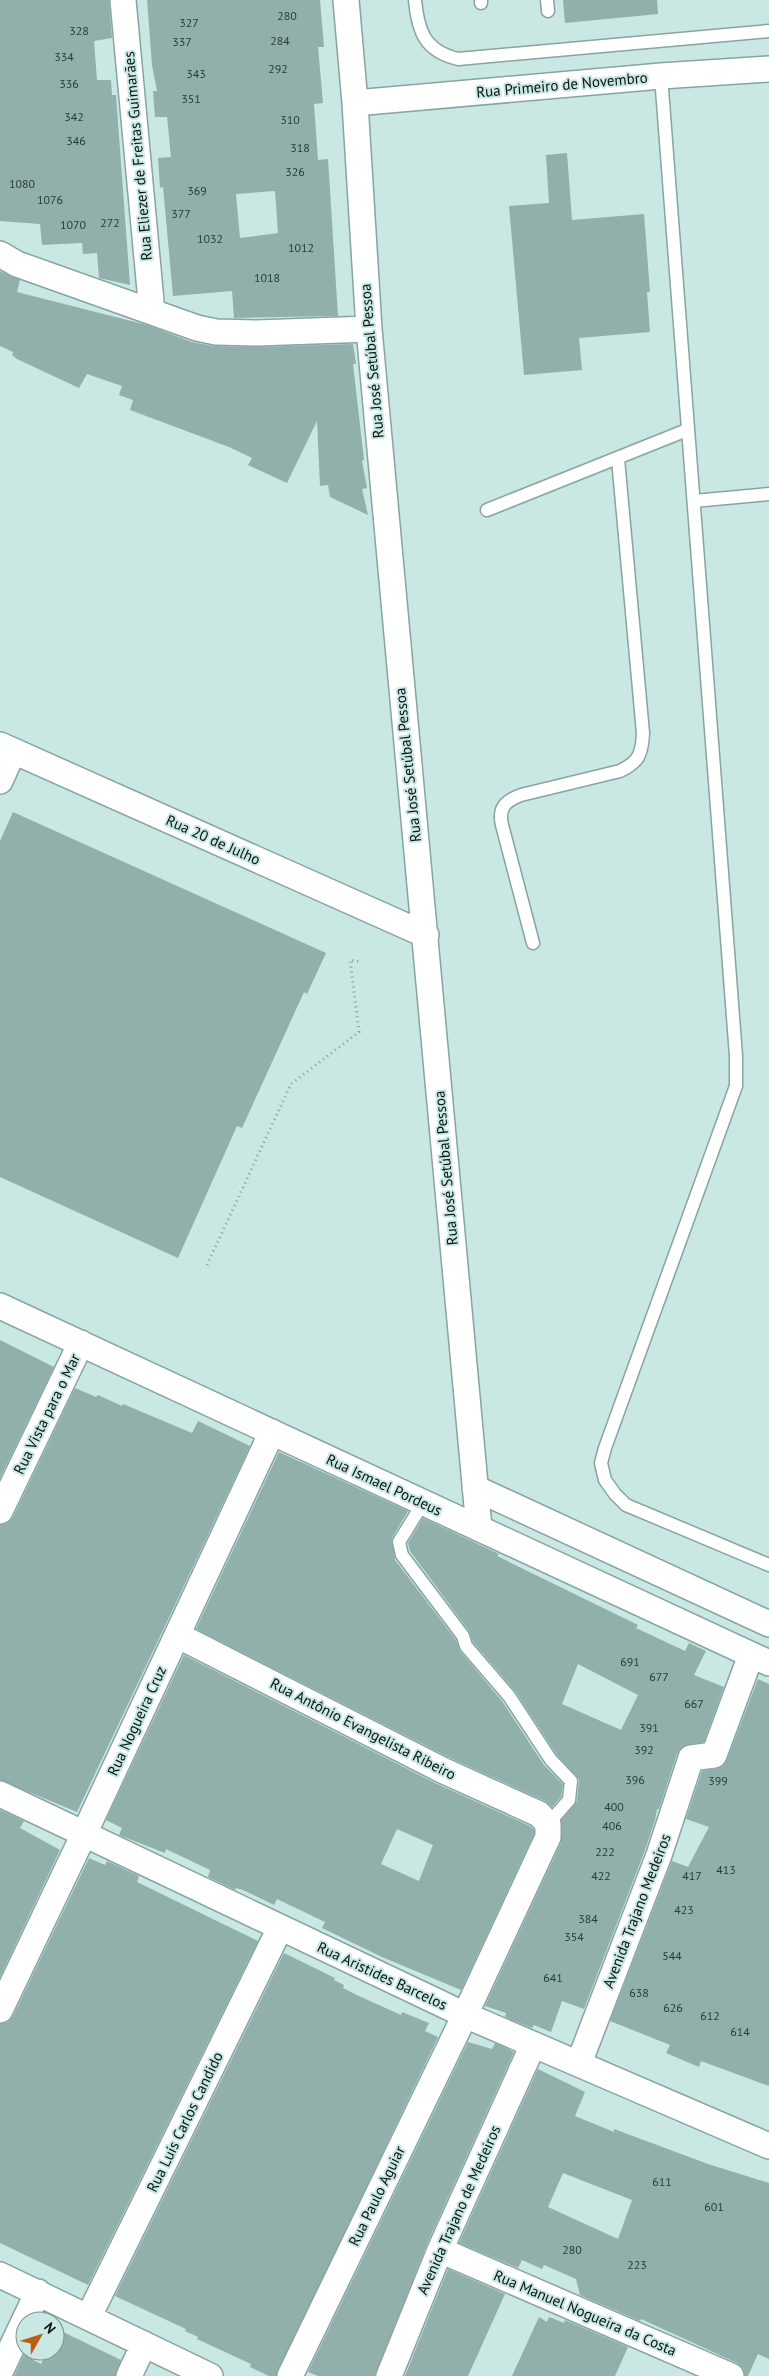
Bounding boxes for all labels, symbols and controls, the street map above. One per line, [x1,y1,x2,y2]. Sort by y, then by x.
house number: 280 [277,8,297,23]
house number: 327 [179,15,199,30]
house number: 328 [69,23,89,38]
house number: 284 [270,33,290,48]
house number: 337 [172,34,192,49]
house number: 334 [54,49,74,64]
street label: Rua Eliezer de Freitas Guimarães [119,51,156,261]
house number: 292 [268,61,288,76]
house number: 343 [186,66,206,81]
street label: Rua Primeiro de Novembro [475,68,648,101]
house number: 336 [59,76,79,91]
house number: 351 [181,91,201,106]
house number: 342 [64,109,84,124]
house number: 310 [280,112,300,127]
house number: 346 [66,133,86,148]
house number: 318 [290,140,310,155]
house number: 326 [285,164,305,179]
house number: 1080 [9,176,36,191]
house number: 369 [187,183,207,198]
house number: 1076 [37,192,63,207]
house number: 377 [171,206,191,221]
house number: 272 [100,215,120,230]
house number: 1070 [60,217,87,232]
house number: 1032 [197,231,223,246]
house number: 1012 [288,240,314,255]
house number: 1018 [254,270,280,285]
street label: Rua José Setúbal Pessoa [355,283,388,439]
street label: Rua José Setúbal Pessoa [390,687,425,843]
street label: Rua 20 de Julho [163,810,263,869]
street label: Rua José Setúbal Pessoa [429,1090,462,1246]
street label: Rua Vista para o Mar [9,1350,84,1477]
street label: Rua Ismael Pordeus [323,1449,445,1520]
house number: 691 [620,1654,640,1669]
street label: Rua Nogueira Cruz [103,1663,170,1779]
house number: 677 [649,1669,669,1684]
street label: Rua Antônio Evangelista Ribeiro [267,1673,459,1784]
house number: 667 [684,1696,704,1711]
house number: 391 [639,1720,659,1735]
house number: 392 [634,1742,654,1757]
house number: 396 [625,1772,645,1787]
house number: 399 [708,1773,728,1788]
house number: 400 [604,1799,624,1814]
house number: 406 [602,1818,622,1833]
street label: Avenida Trajano Medeiros [598,1831,675,1991]
house number: 222 [595,1844,615,1859]
house number: 413 [716,1862,736,1877]
house number: 422 [591,1868,611,1883]
house number: 417 [682,1868,702,1883]
house number: 423 [674,1902,694,1917]
house number: 384 [578,1911,598,1926]
house number: 354 [564,1929,584,1944]
street label: Rua Aristides Barcelos [314,1937,450,2014]
house number: 544 [662,1948,682,1963]
house number: 641 [543,1970,563,1985]
house number: 638 [629,1985,649,2000]
house number: 626 [663,2000,683,2015]
house number: 612 [700,2008,720,2023]
house number: 614 [730,2024,750,2039]
street label: Rua Luís Carlos Candido [142,2048,227,2195]
street label: Avenida Trajano de Medeiros [413,2122,505,2297]
street label: Rua Paulo Aguiar [344,2143,409,2249]
house number: 611 [652,2174,672,2189]
house number: 601 [704,2199,724,2214]
house number: 280 [562,2242,582,2257]
house number: 223 [627,2257,647,2272]
street label: Rua Manuel Nogueira da Costa [491,2265,679,2360]
north arrow [15,2311,65,2361]
text: N [40,2319,60,2337]

